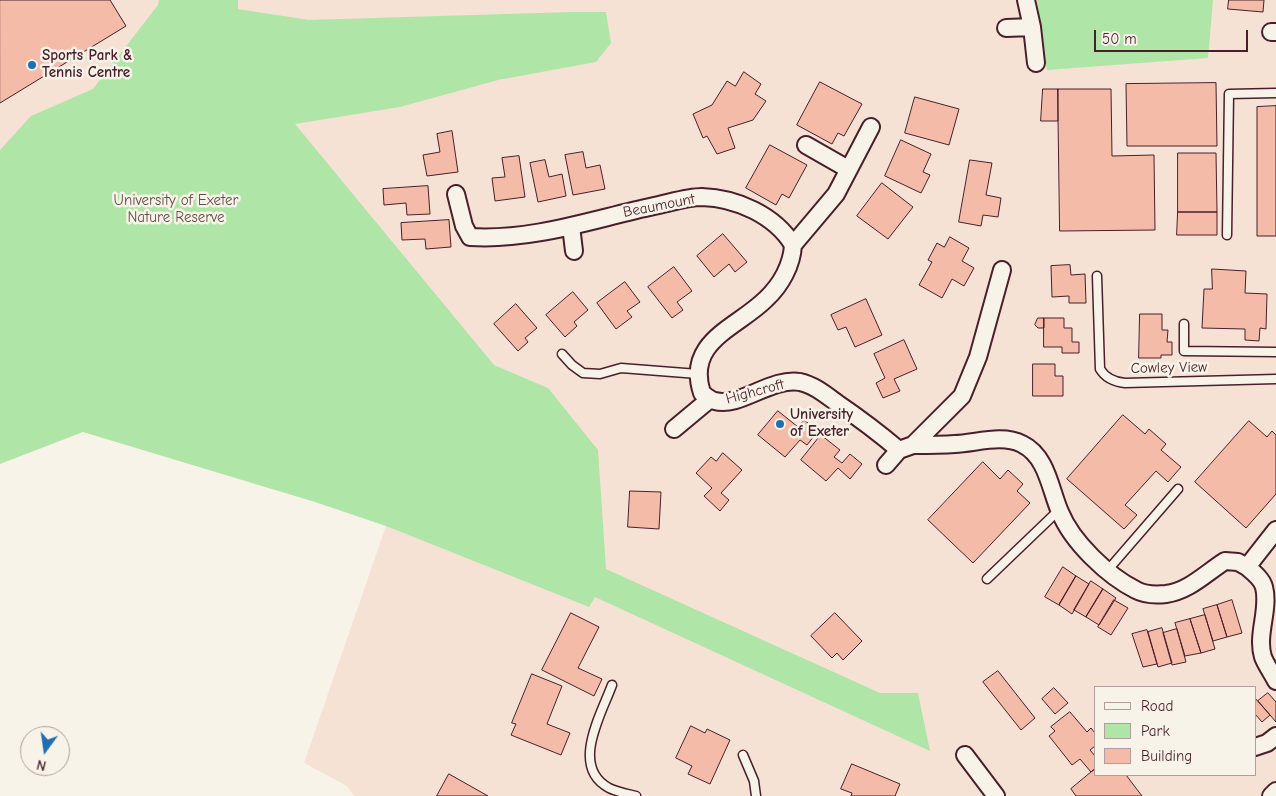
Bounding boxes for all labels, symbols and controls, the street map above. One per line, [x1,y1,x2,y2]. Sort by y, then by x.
scale bar [1096,20,1250,52]
text: 50 m [1102,30,1137,48]
place label: Sports Park & Tennis Centre [42,47,132,82]
marker: Sports Park & Tennis Centre [26,59,38,71]
street label: Beaumount [622,190,696,222]
park label: University of Exeter Nature Reserve [114,192,238,227]
street label: Cowley View [1131,358,1207,378]
street label: Highcroft [724,376,786,408]
place label: University of Exeter [790,406,853,441]
marker: University of Exeter [774,418,786,430]
legend [1094,686,1256,776]
text: Road [1141,697,1173,715]
text: Park [1141,722,1170,740]
north arrow [20,726,70,776]
text: Building [1141,747,1192,765]
text: N [35,756,48,774]

